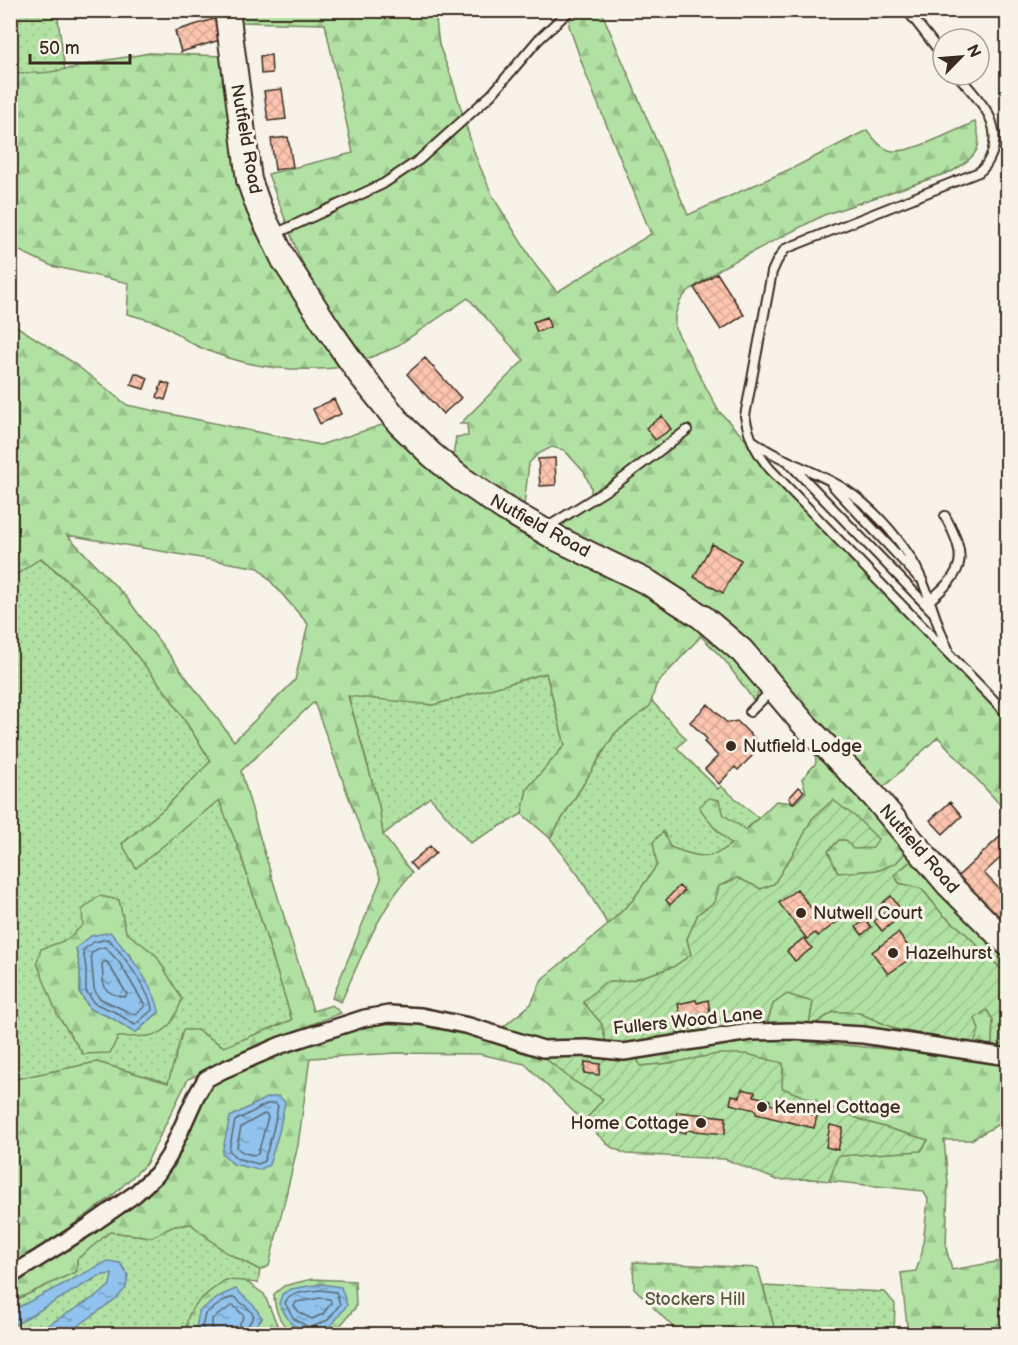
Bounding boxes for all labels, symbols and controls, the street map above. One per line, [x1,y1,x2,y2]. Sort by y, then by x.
scale bar [30,27,130,65]
north arrow [931,27,991,87]
text: 50 m [39,38,80,59]
text: N [962,42,984,61]
street label: Nutfield Road [226,82,266,196]
street label: Nutfield Road [486,490,594,562]
place label: Nutfield Lodge [743,736,862,757]
marker: Nutfield Lodge [724,739,738,753]
street label: Nutfield Road [875,800,963,898]
place label: Nutwell Court [813,903,923,924]
marker: Nutwell Court [794,906,808,920]
place label: Hazelhurst [905,943,993,964]
marker: Hazelhurst [886,946,900,960]
street label: Fullers Wood Lane [612,1003,764,1039]
place label: Kennel Cottage [774,1097,901,1118]
marker: Kennel Cottage [755,1100,769,1114]
place label: Home Cottage [571,1113,689,1134]
marker: Home Cottage [694,1116,708,1130]
park label: Stockers Hill [645,1289,745,1310]

